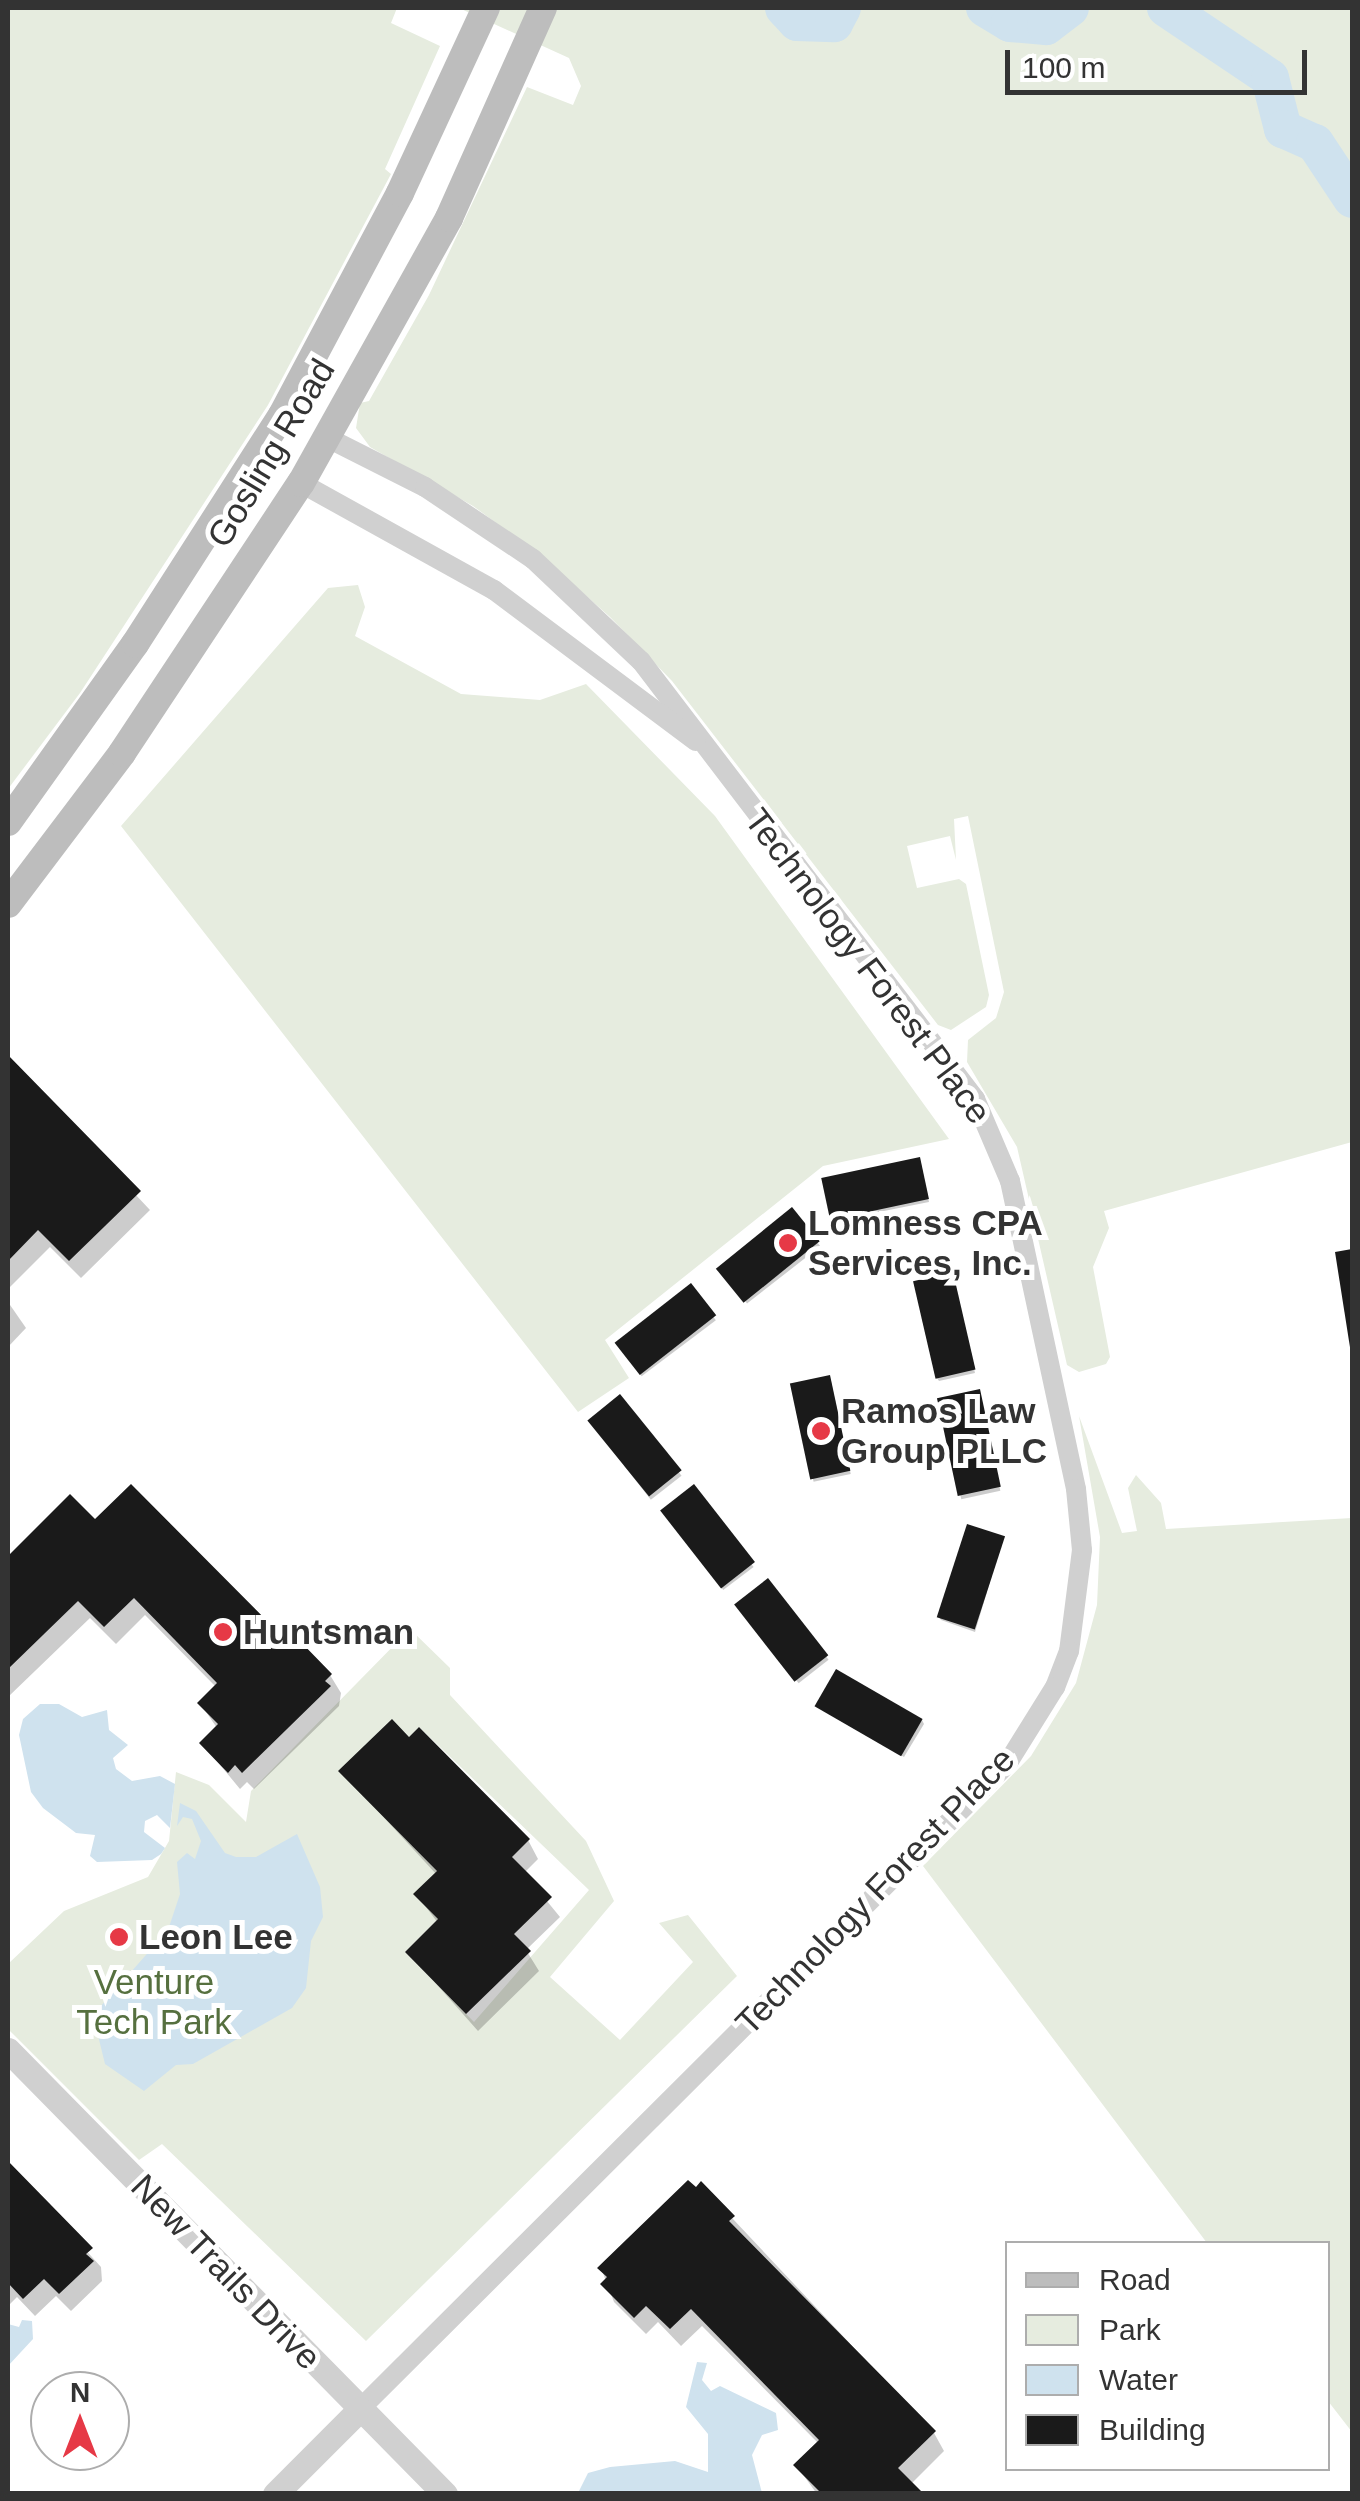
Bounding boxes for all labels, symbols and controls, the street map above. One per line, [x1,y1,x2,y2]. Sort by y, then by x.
scale bar [1010,30,1312,92]
text: 100 m [1022,51,1105,84]
street label: Gosling Road [198,351,344,555]
street label: Technology Forest Place [736,800,1000,1132]
place label: Lomness CPA Services, Inc. [808,1202,1043,1284]
marker: Lomness CPA Services, Inc. [777,1232,799,1254]
place label: Ramos Law Group PLLC [841,1390,1047,1472]
marker: Ramos Law Group PLLC [810,1420,832,1442]
place label: Huntsman [243,1611,414,1653]
marker: Huntsman [212,1621,234,1643]
street label: Technology Forest Place [727,1739,1023,2043]
place label: Leon Lee [139,1916,293,1958]
marker: Leon Lee [108,1926,130,1948]
park label: Venture Tech Park [76,1961,232,2043]
street label: New Trails Drive [122,2166,330,2378]
legend [1005,2241,1330,2471]
text: Road [1099,2263,1171,2296]
text: Park [1099,2313,1161,2346]
text: Water [1099,2363,1178,2396]
north arrow [30,2371,130,2471]
text: N [70,2377,90,2408]
text: Building [1099,2413,1206,2446]

